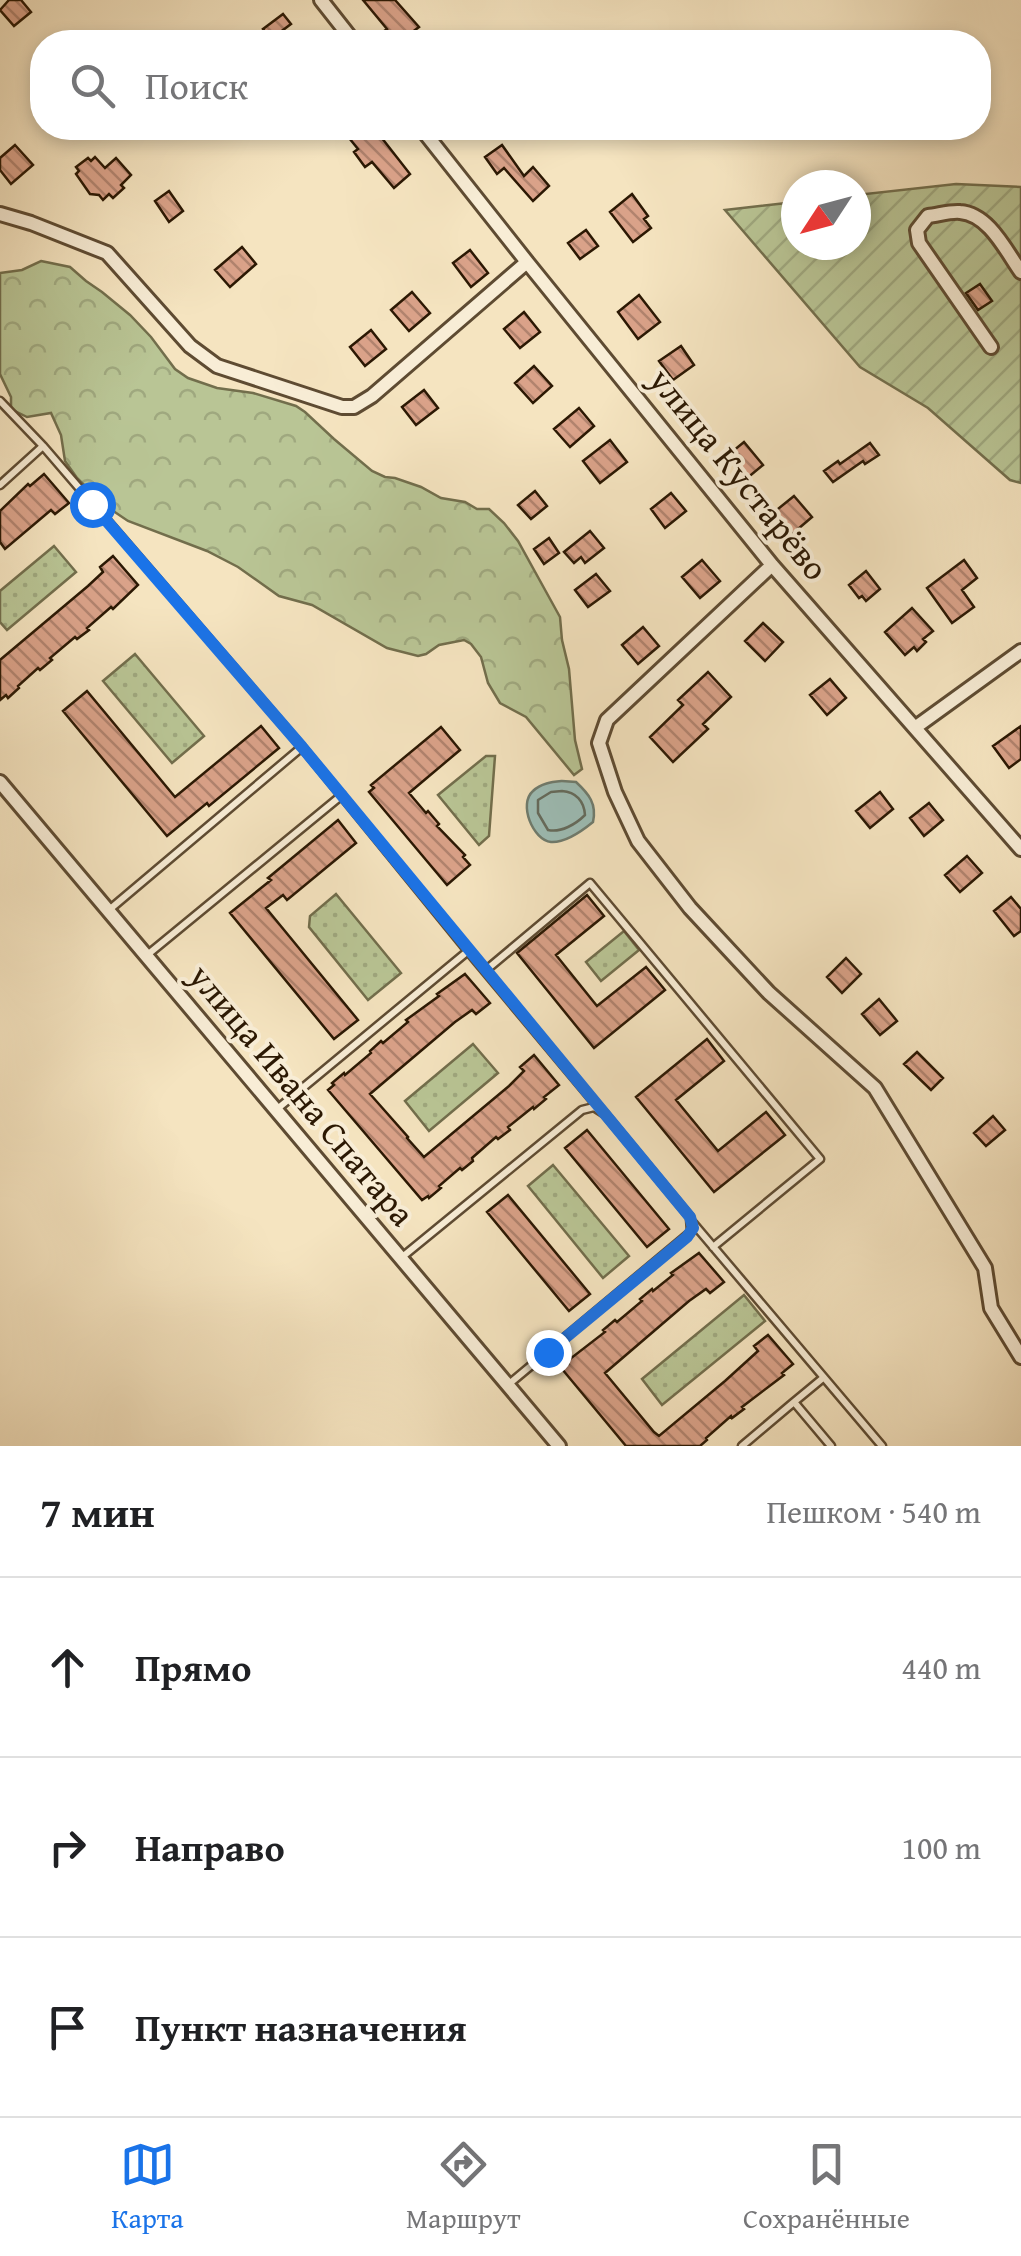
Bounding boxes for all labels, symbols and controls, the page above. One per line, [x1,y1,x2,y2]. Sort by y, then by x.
search box [30,30,991,140]
text: Поиск [145,57,248,113]
icon: search [65,58,120,113]
north arrow [781,170,871,260]
street label: улица Кустарёво [637,356,841,591]
route start [70,482,116,528]
street label: улица Ивана Спатара [177,952,428,1237]
route end [526,1330,572,1376]
text: 7 мин [40,1481,155,1542]
text: Пешком · 540 m [766,1488,981,1535]
text: Прямо [135,1639,251,1695]
icon: ahead [40,1640,95,1695]
text: 440 m [902,1644,981,1691]
text: Направо [135,1819,285,1875]
icon: right [40,1820,95,1875]
text: 100 m [902,1824,981,1871]
text: Пункт назначения [135,1999,467,2055]
icon: arrive [40,2000,95,2055]
tab: Карта [111,2137,184,2238]
tab: Маршрут [406,2137,521,2238]
tab: Сохранённые [743,2137,910,2238]

